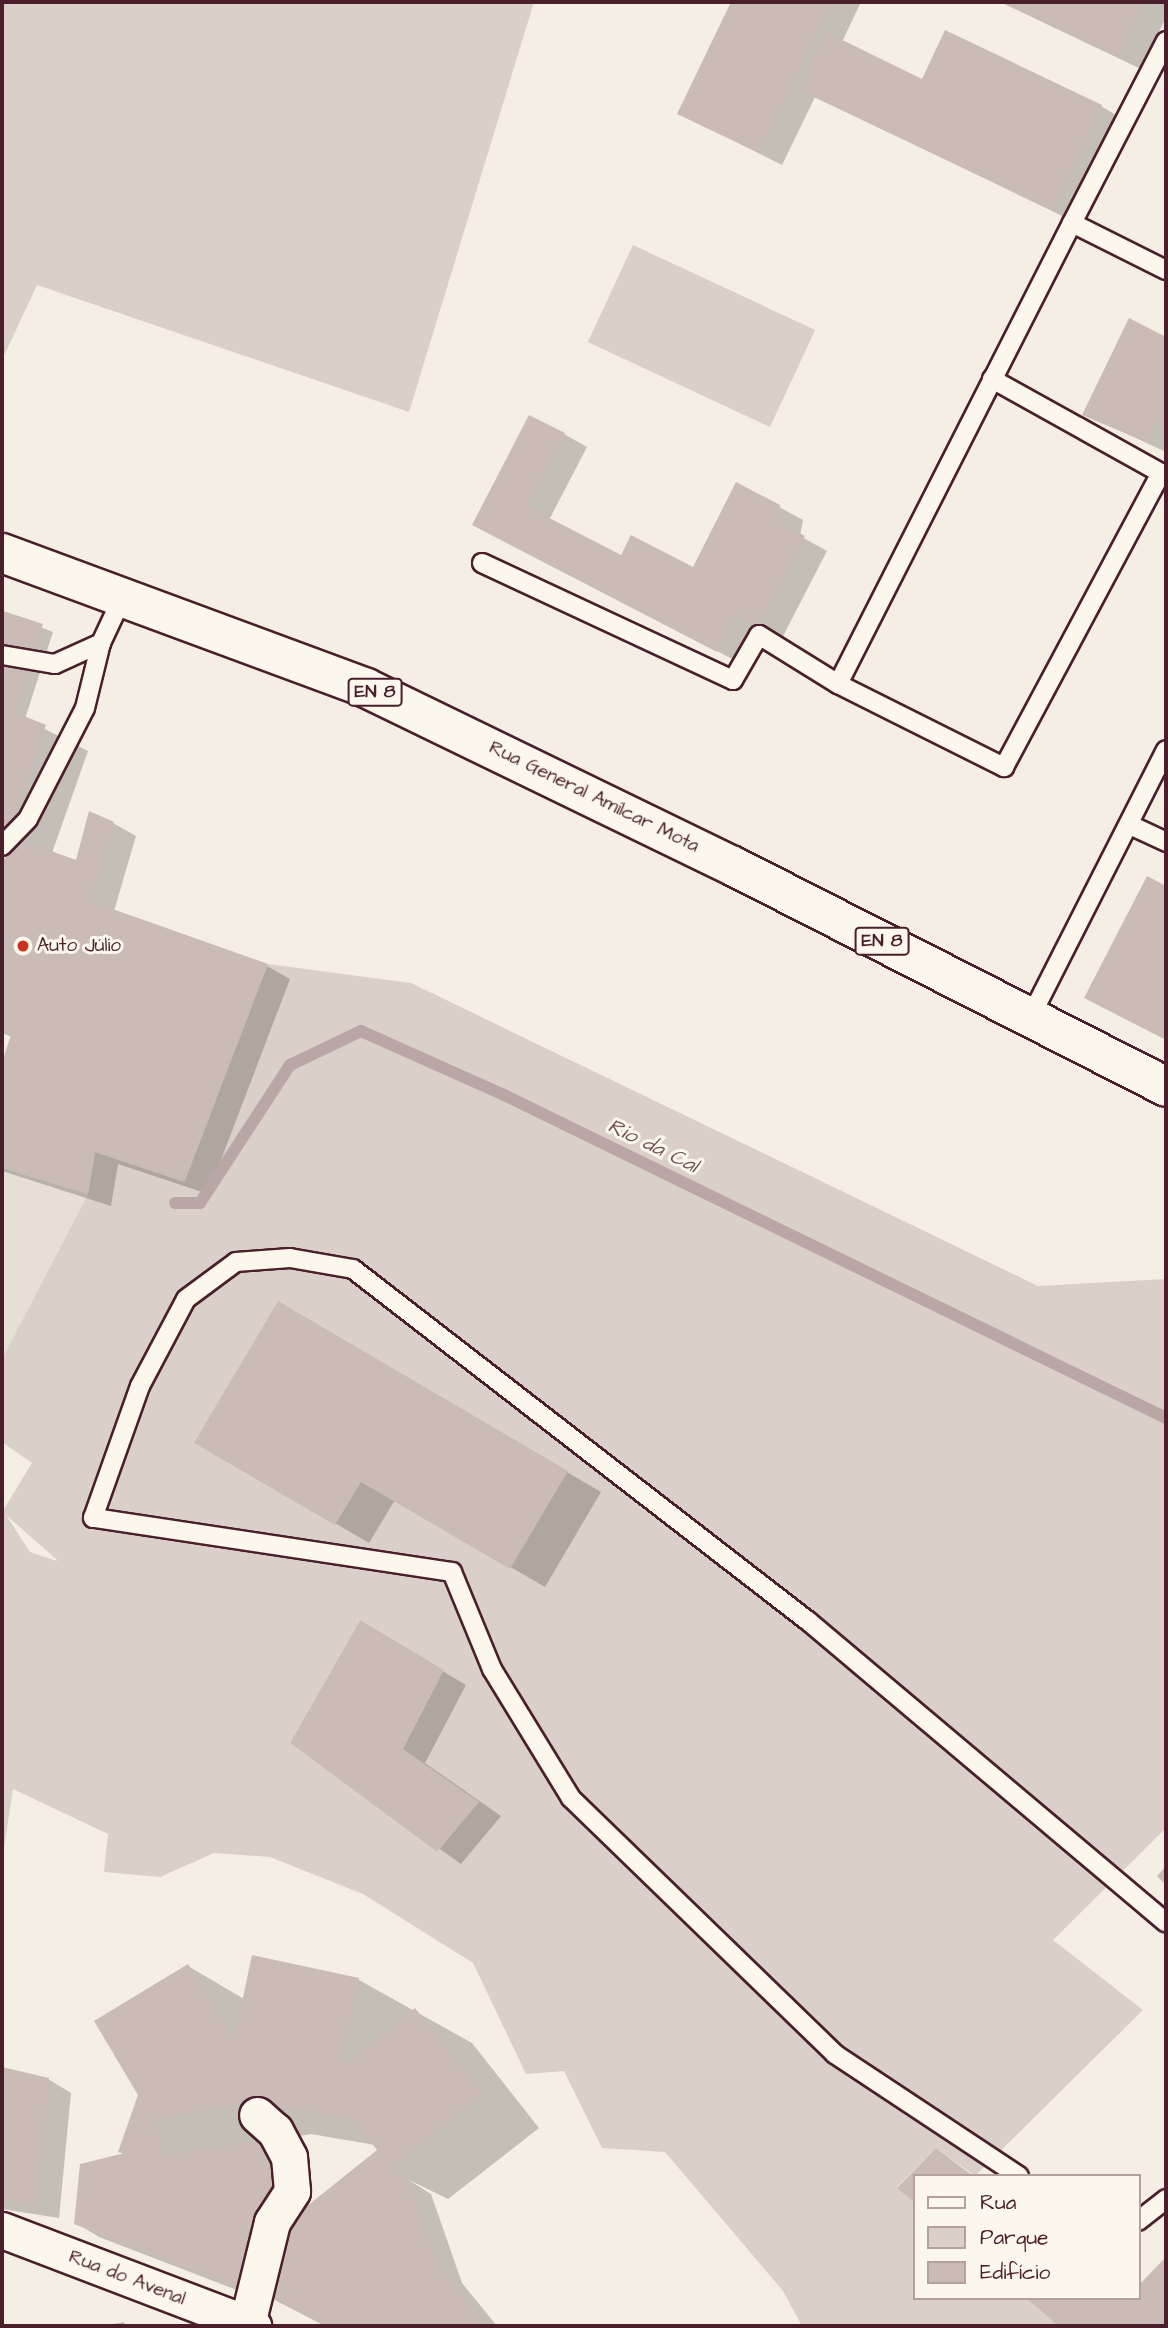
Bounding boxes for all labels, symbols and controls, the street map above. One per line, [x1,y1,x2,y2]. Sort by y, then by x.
road number: EN 8 [347,678,403,706]
street label: Rua General Amílcar Mota [485,736,703,858]
road number: EN 8 [854,926,910,956]
place label: Auto Júlio [37,935,121,957]
marker: Auto Júlio [15,938,31,954]
water label: Rio da Cal [604,1113,702,1179]
legend [912,2174,1140,2300]
text: Rua [980,2188,1016,2217]
text: Parque [980,2223,1048,2252]
street label: Rua do Avenal [66,2245,188,2311]
text: Edifício [980,2258,1050,2287]

